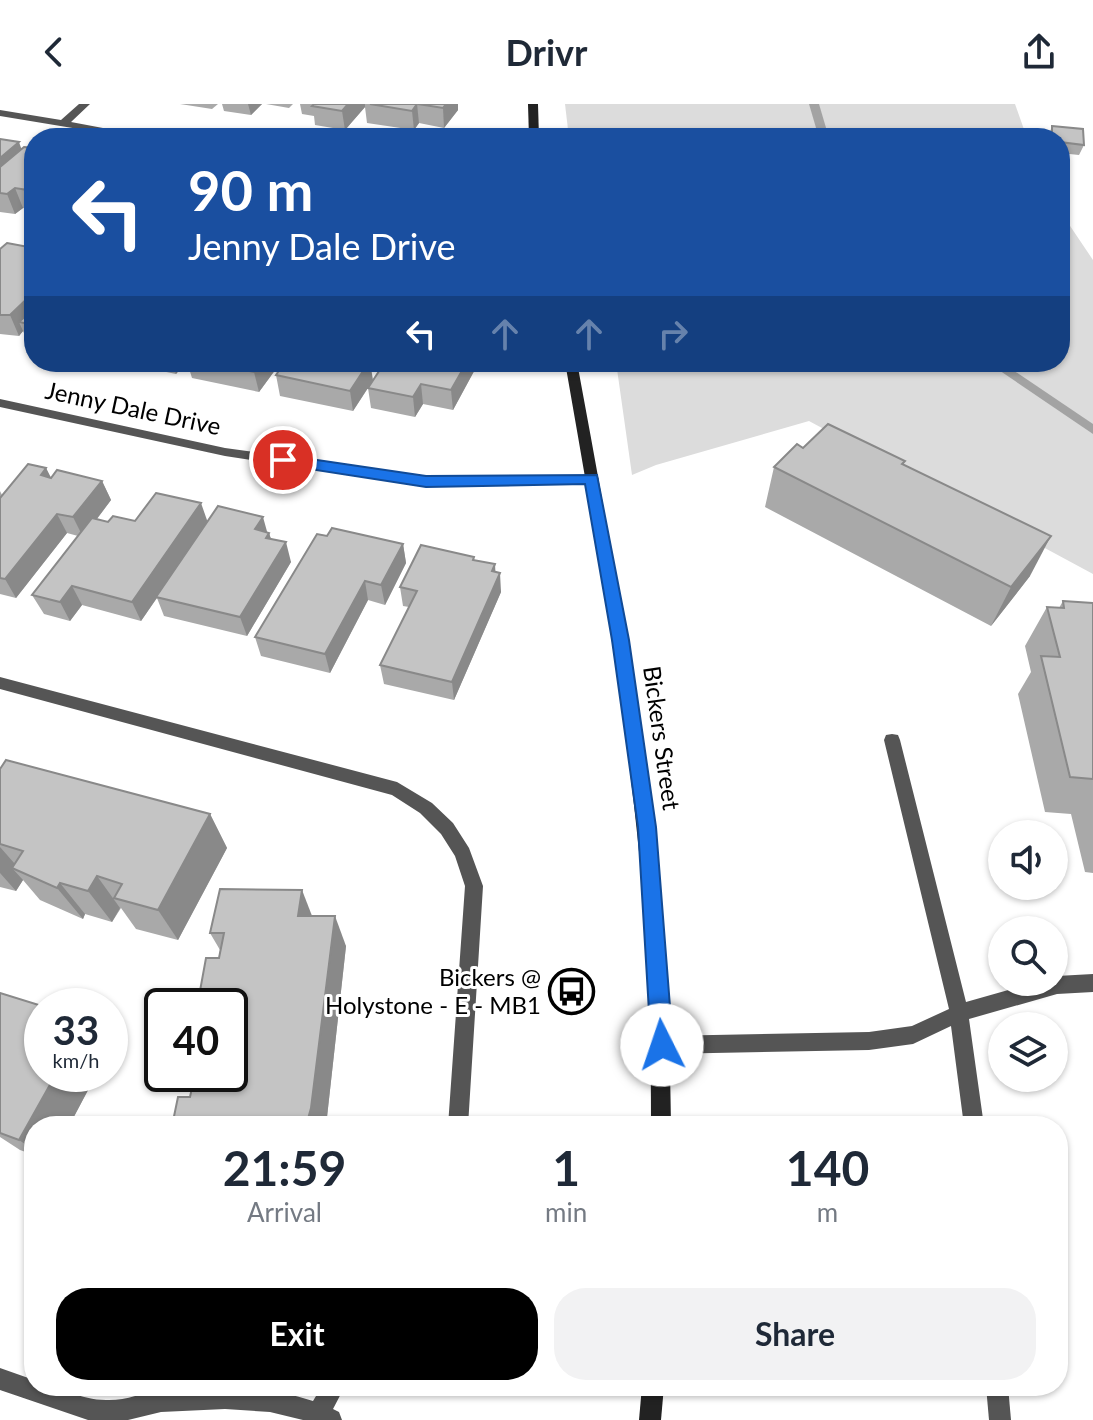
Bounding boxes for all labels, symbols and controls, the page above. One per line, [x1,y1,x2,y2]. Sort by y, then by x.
icon: back [32,30,76,74]
text: Drivr [505,30,588,74]
icon: share [1017,30,1061,74]
text: 90 m [188,156,313,223]
icon: left [56,160,160,264]
text: Jenny Dale Drive [188,224,456,268]
icon: left [399,312,443,356]
icon: ahead [483,312,527,356]
icon: ahead [567,312,611,356]
icon: right [651,312,695,356]
street label: Jenny Dale Drive [43,375,224,440]
pin [249,426,317,494]
icon: arrive [261,438,305,482]
street label: Bickers Street [638,664,687,812]
map controls [988,820,1068,1092]
button: sound [988,820,1068,900]
button: search [988,916,1068,996]
place label: Bickers @ Holystone - E - MB1 [325,962,541,1019]
bus stop icon: Bickers @ Holystone - E - MB1 [548,968,596,1016]
speed limit sign: 40 [144,988,248,1092]
position arrow [620,1003,704,1087]
text: 33 [53,1006,99,1054]
button: layers [988,1012,1068,1092]
text: km/h [53,1048,99,1072]
text: 21:59 [223,1139,346,1196]
text: 1 [552,1139,580,1196]
text: 140 [786,1139,869,1196]
text: Arrival [247,1196,322,1228]
text: min [545,1196,587,1228]
text: m [817,1196,838,1228]
button: Exit [56,1288,538,1380]
button: Share [554,1288,1036,1380]

